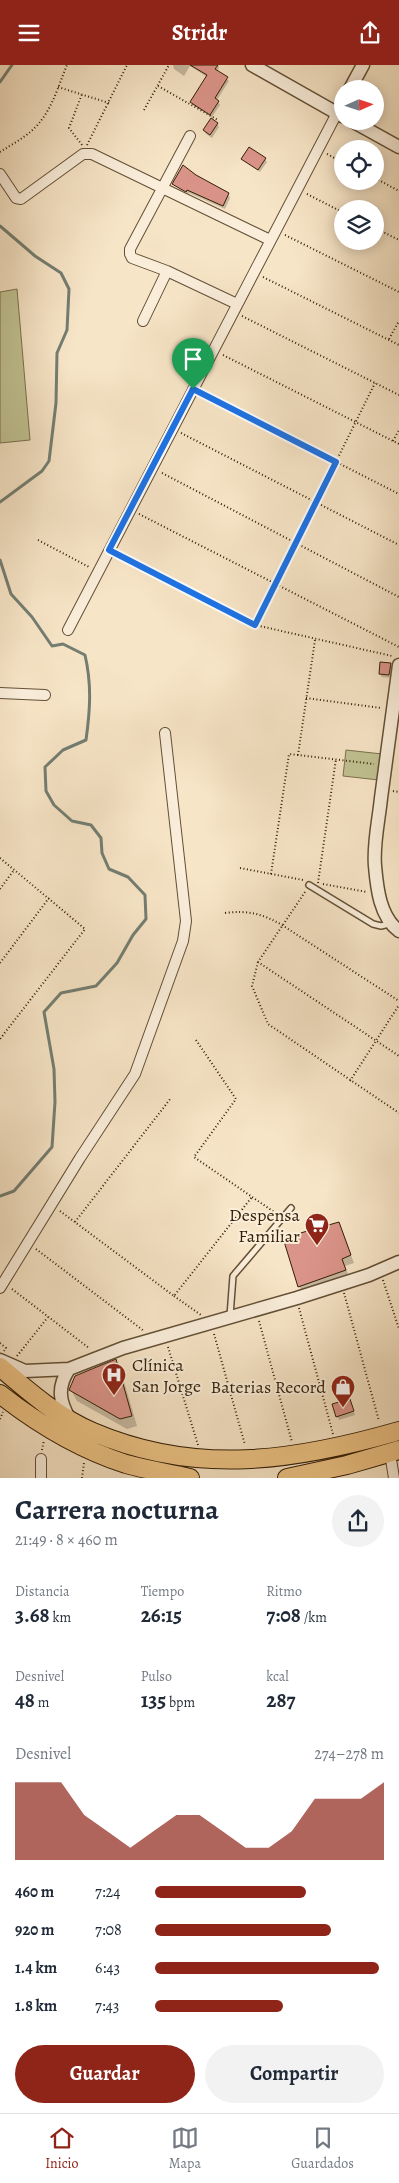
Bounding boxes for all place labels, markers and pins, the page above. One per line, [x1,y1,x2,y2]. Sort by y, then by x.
pin [172,338,214,389]
place label: Despensa Familiar [229,1203,301,1248]
supermarket icon: Despensa Familiar [304,1212,330,1246]
place label: Clínica San Jorge [132,1353,201,1398]
hospital icon: Clínica San Jorge [101,1362,127,1396]
shop icon: Baterias Record [330,1374,356,1408]
place label: Baterias Record [210,1375,326,1399]

